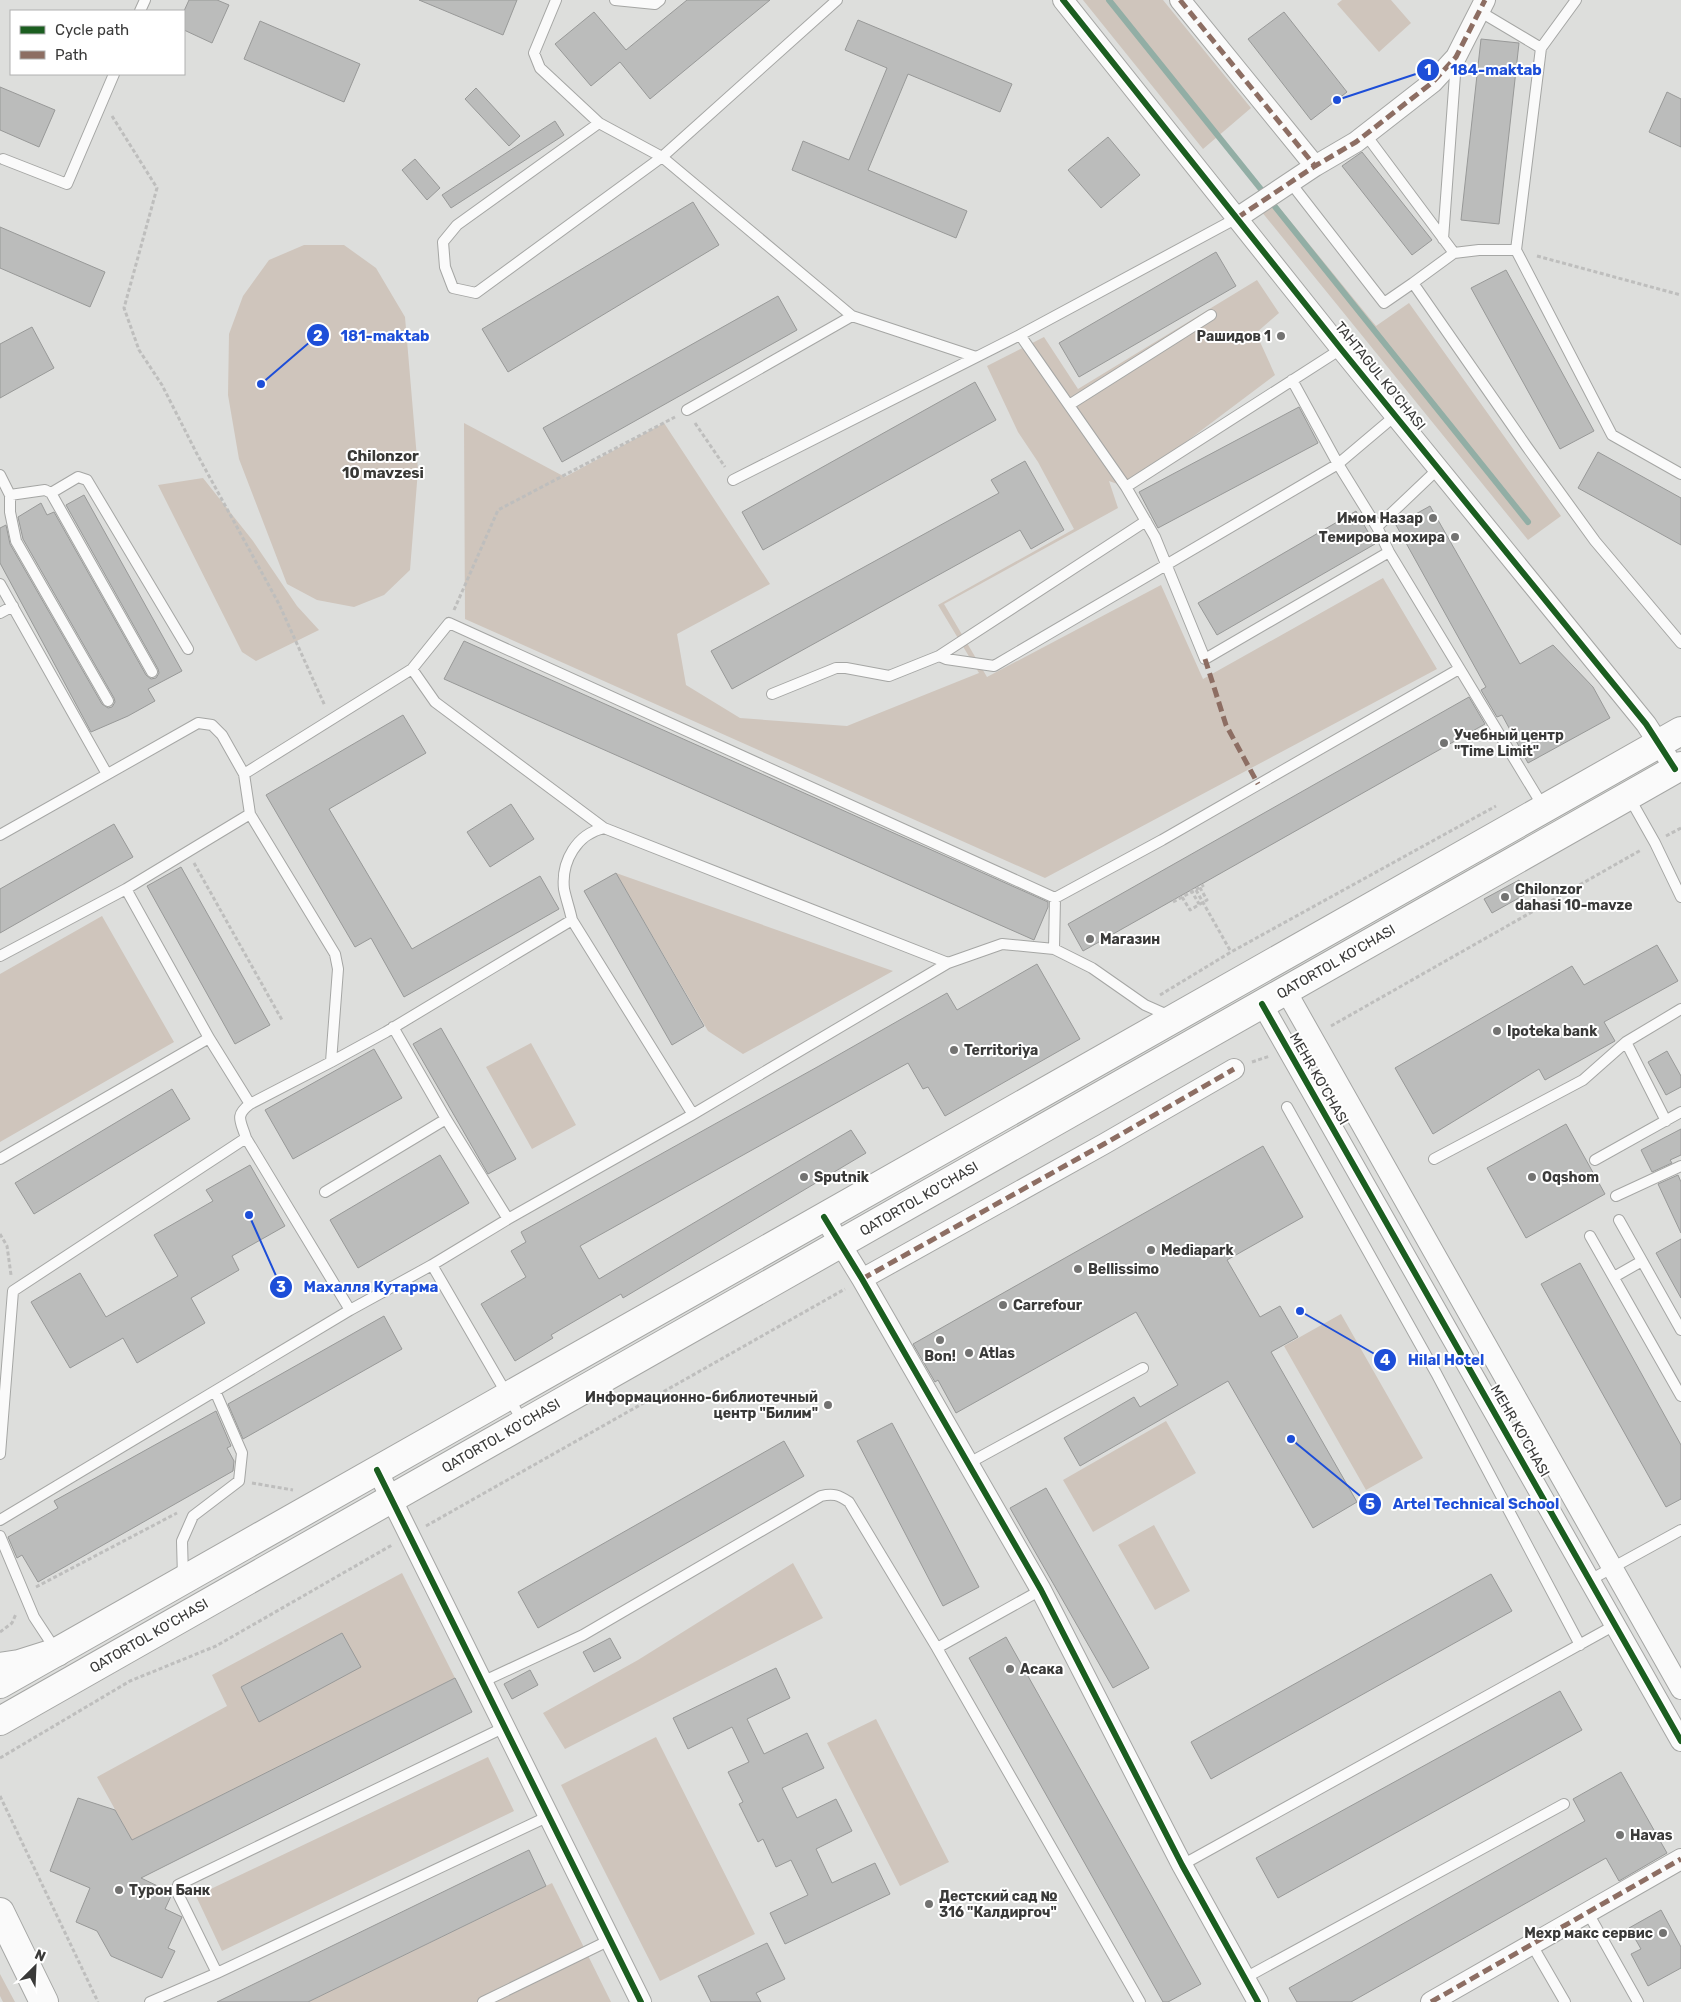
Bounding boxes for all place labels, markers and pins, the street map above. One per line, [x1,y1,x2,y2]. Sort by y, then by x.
callout: 184-maktab [1415,55,1552,85]
callout: 181-maktab [306,320,440,350]
place label: Рашидов 1 [1197,328,1271,345]
marker: Рашидов 1 [1275,330,1287,342]
place label: Имом Назар [1337,510,1423,527]
marker: Имом Назар [1427,512,1439,524]
place label: Темирова мохира [1319,529,1445,546]
marker: Темирова мохира [1449,531,1461,543]
place label: Учебный центр "Time Limit" [1454,727,1564,760]
marker: Учебный центр "Time Limit" [1438,737,1450,749]
place label: Chilonzor dahasi 10-mavze [1515,881,1632,914]
marker: Chilonzor dahasi 10-mavze [1499,891,1511,903]
place label: Магазин [1100,931,1160,948]
marker: Магазин [1084,933,1096,945]
place label: Ipoteka bank [1507,1023,1598,1040]
marker: Ipoteka bank [1491,1025,1503,1037]
place label: Territoriya [964,1042,1038,1059]
marker: Territoriya [948,1044,960,1056]
place label: Sputnik [814,1169,870,1186]
place label: Oqshom [1542,1169,1599,1186]
marker: Sputnik [798,1171,810,1183]
marker: Oqshom [1526,1171,1538,1183]
place label: Mediapark [1161,1242,1234,1259]
marker: Mediapark [1145,1244,1157,1256]
place label: Bellissimo [1088,1261,1159,1278]
marker: Bellissimo [1072,1263,1084,1275]
callout: Махалля Кутарма [269,1272,449,1302]
place label: Carrefour [1013,1297,1083,1314]
marker: Carrefour [997,1299,1009,1311]
marker: Bon! [934,1334,946,1346]
place label: Atlas [979,1345,1015,1362]
callout: Hilal Hotel [1372,1345,1494,1375]
marker: Atlas [963,1347,975,1359]
place label: Bon! [924,1348,956,1365]
place label: Информационно-библиотечный центр "Билим" [585,1389,818,1422]
marker: Информационно-библиотечный центр "Билим" [822,1399,834,1411]
callout: Artel Technical School [1358,1489,1569,1519]
place label: Асака [1020,1661,1063,1678]
marker: Асака [1004,1663,1016,1675]
place label: Havas [1630,1827,1673,1844]
marker: Havas [1614,1829,1626,1841]
place label: Турон Банк [129,1882,211,1899]
marker: Турон Банк [113,1884,125,1896]
place label: Дестский сад № 316 "Калдиргоч" [939,1888,1058,1921]
marker: Дестский сад № 316 "Калдиргоч" [923,1898,935,1910]
place label: Мехр макс сервис [1524,1925,1653,1942]
marker: Мехр макс сервис [1657,1927,1669,1939]

